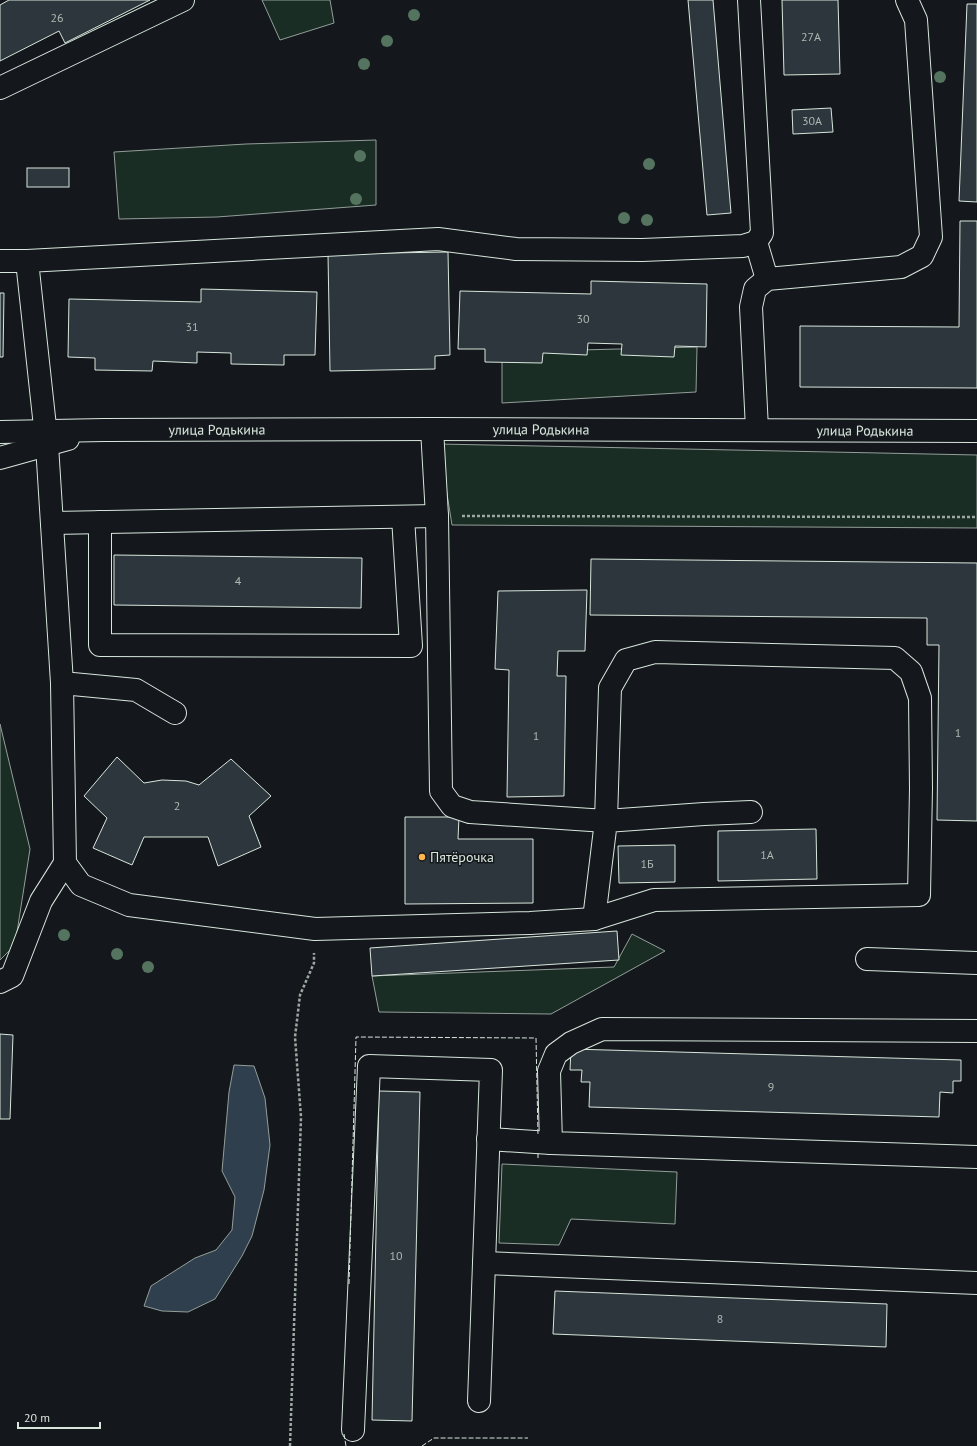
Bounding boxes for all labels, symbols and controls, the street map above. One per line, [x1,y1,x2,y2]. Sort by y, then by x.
house number: 26 [50,10,64,25]
house number: 27А [801,29,821,44]
house number: 30А [802,113,822,128]
house number: 30 [576,311,590,326]
house number: 31 [185,319,199,334]
street label: улица Родькина [492,420,590,439]
street label: улица Родькина [168,421,266,439]
street label: улица Родькина [816,421,914,440]
house number: 4 [235,573,242,588]
house number: 1 [955,725,961,740]
house number: 1 [533,728,539,743]
house number: 2 [174,798,180,813]
house number: 1А [760,847,774,862]
place label: Пятёрочка [430,848,494,866]
marker: Пятёрочка [417,852,427,862]
house number: 1Б [640,856,654,871]
house number: 9 [768,1079,774,1094]
house number: 10 [389,1248,403,1263]
house number: 8 [717,1311,723,1326]
scale bar [18,1404,100,1430]
text: 20 m [24,1410,50,1425]

